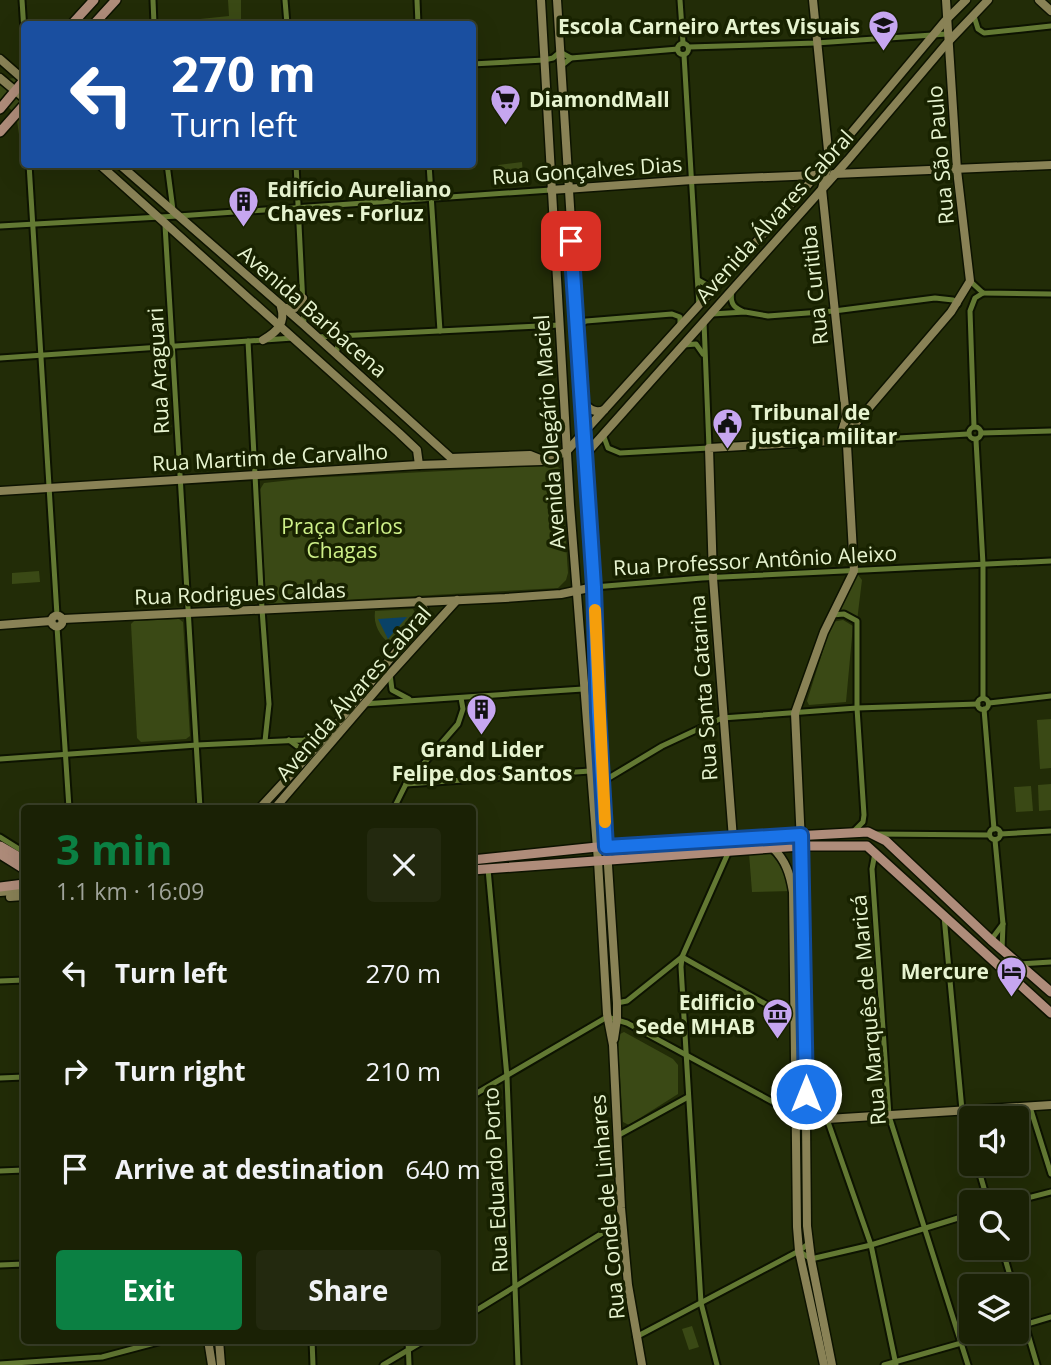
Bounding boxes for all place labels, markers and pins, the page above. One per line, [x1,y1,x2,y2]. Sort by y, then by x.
school or university icon: Escola Carneiro Artes Visuais [866,9,900,53]
place label: Escola Carneiro Artes Visuais [558,12,860,40]
supermarket icon: DiamondMall [489,82,523,126]
place label: DiamondMall [529,85,670,113]
place label: Edifício Aureliano Chaves - Forluz [267,175,451,227]
building icon: Edifício Aureliano Chaves - Forluz [227,184,261,228]
pin [541,211,601,271]
place label: Tribunal de justiça militar [749,398,898,450]
public building icon: Tribunal de justiça militar [711,407,745,451]
building icon: Grand Lider Felipe dos Santos [465,692,499,736]
place label: Grand Lider Felipe dos Santos [392,735,572,787]
hotel icon: Mercure [995,954,1029,998]
place label: Mercure [901,957,989,985]
place label: Edificio Sede MHAB [635,988,755,1040]
museum icon: Edificio Sede MHAB [761,997,795,1041]

